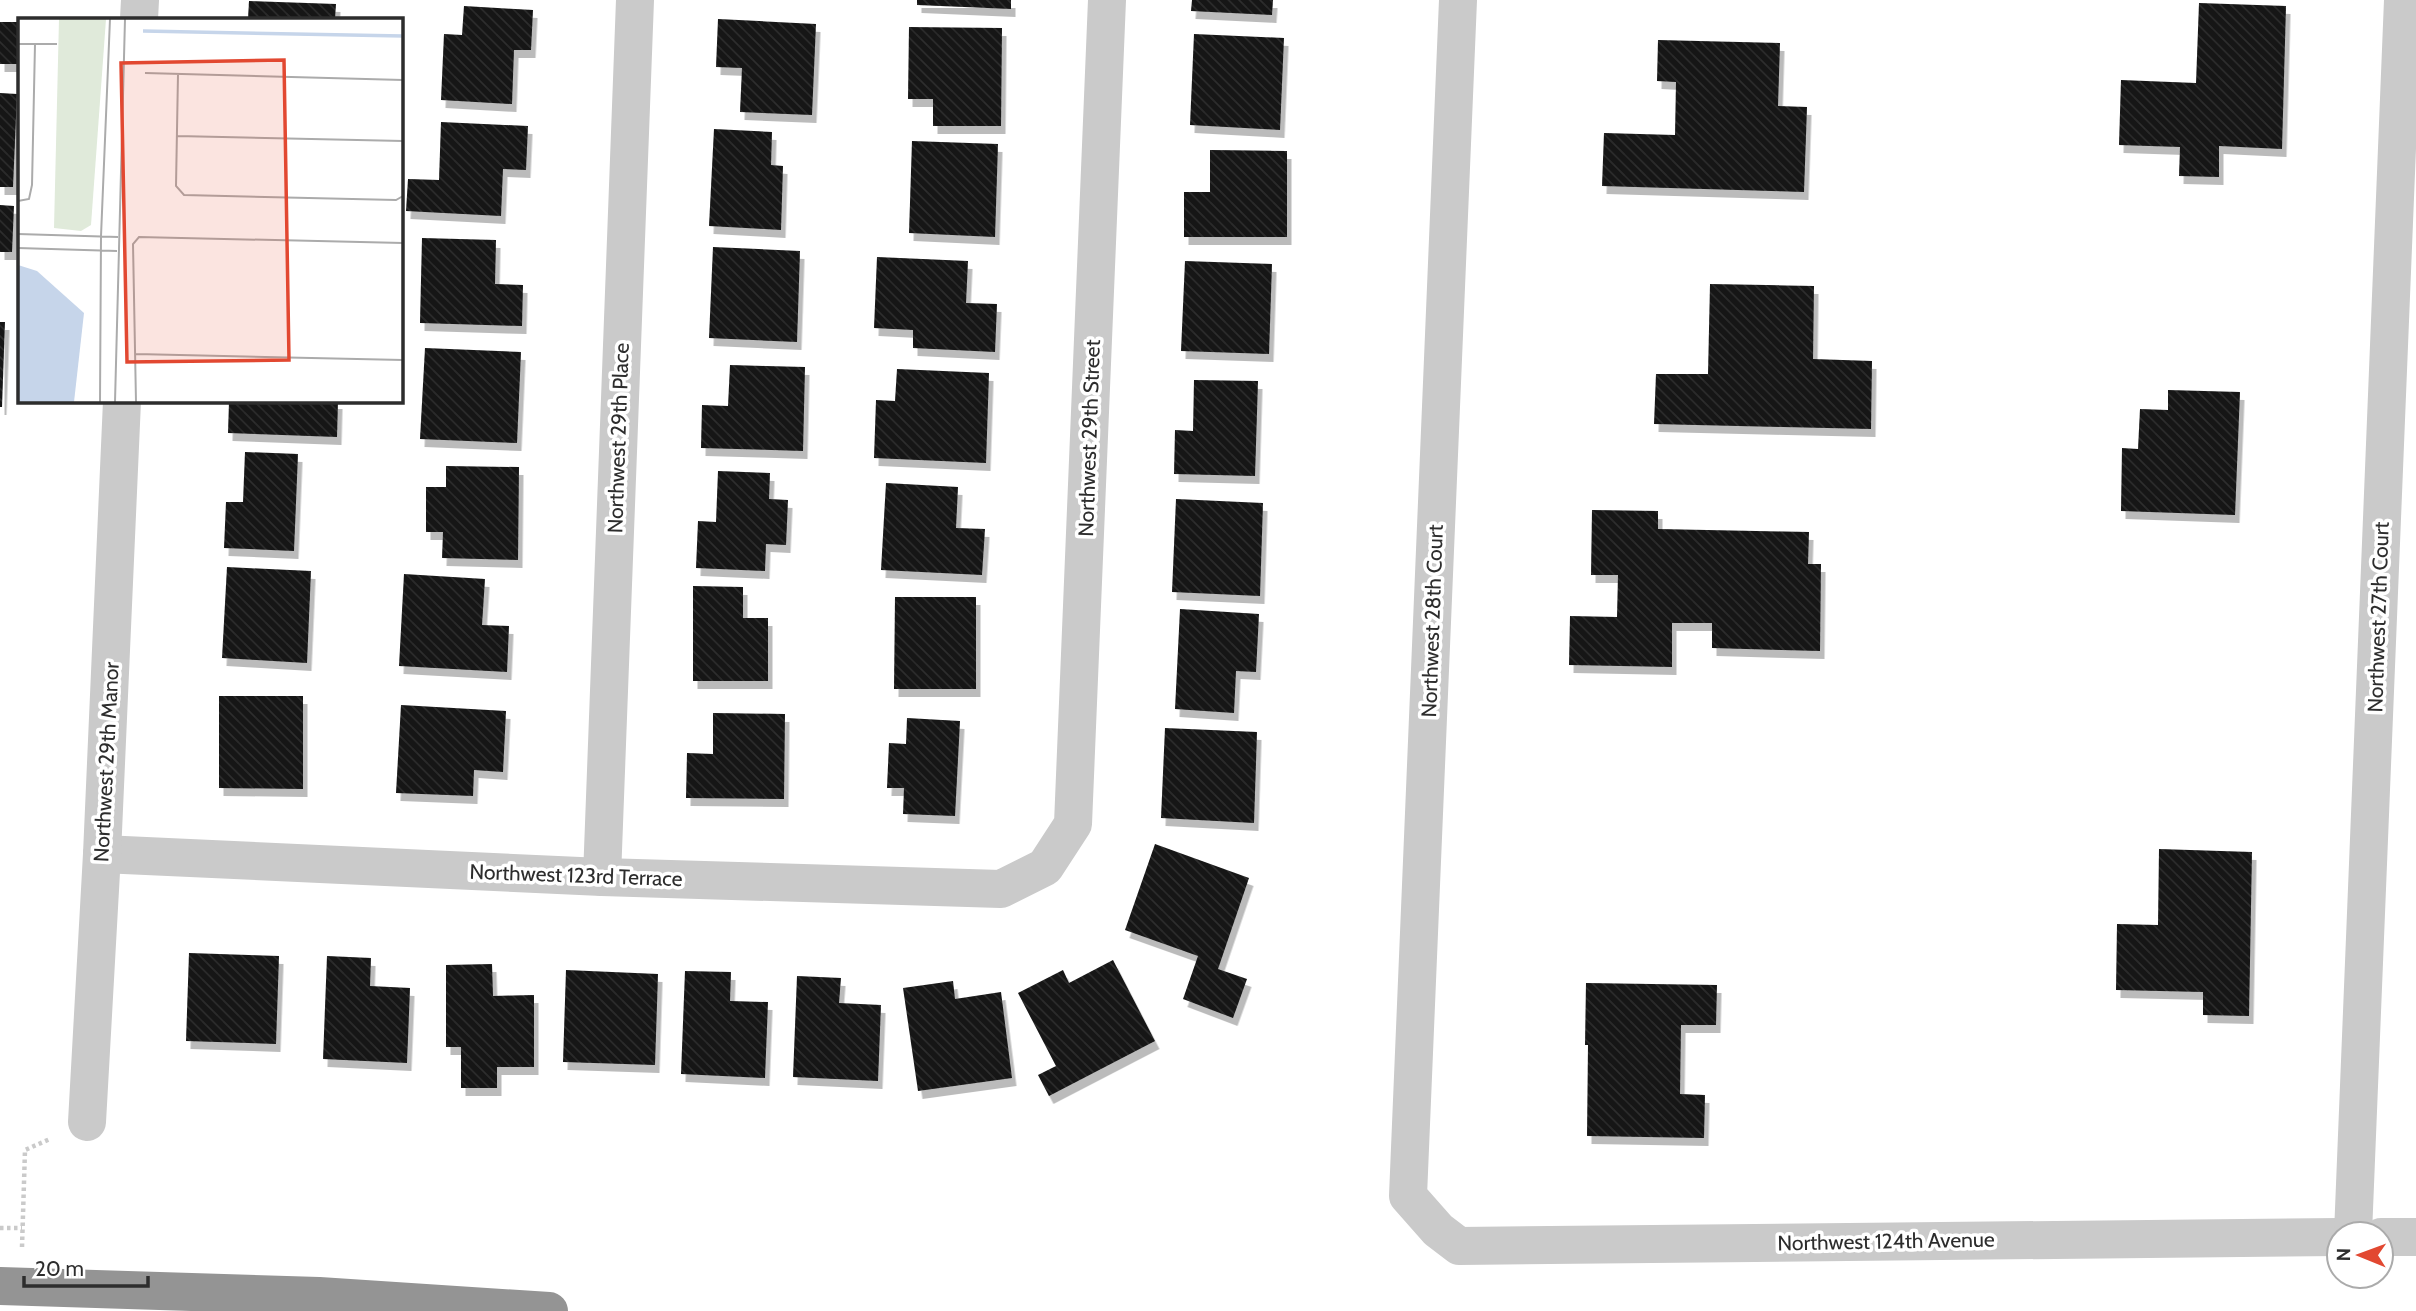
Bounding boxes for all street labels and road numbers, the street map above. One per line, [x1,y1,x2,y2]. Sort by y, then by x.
street label: Northwest 29th Street [1073,339,1105,537]
street label: Northwest 29th Place [602,342,634,534]
street label: Northwest 27th Court [2362,521,2394,713]
street label: Northwest 28th Court [1416,524,1448,718]
street label: Northwest 29th Manor [88,661,124,863]
street label: Northwest 123rd Terrace [469,859,683,891]
street label: Northwest 124th Avenue [1777,1227,1995,1255]

